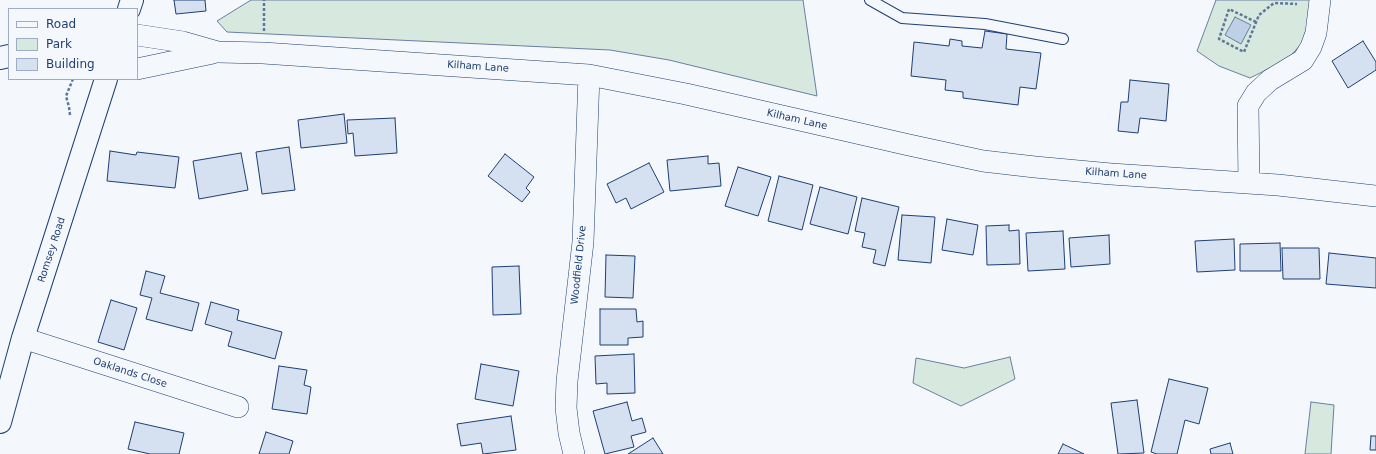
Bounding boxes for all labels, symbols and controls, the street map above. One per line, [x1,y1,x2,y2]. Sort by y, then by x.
legend [8,8,138,80]
text: Road [46,17,76,31]
text: Park [46,37,72,51]
text: Building [46,57,95,71]
street label: Kilham Lane [447,59,509,75]
street label: Kilham Lane [766,107,828,133]
street label: Kilham Lane [1085,166,1147,182]
street label: Romsey Road [36,216,68,284]
street label: Woodfield Drive [569,225,589,305]
street label: Oaklands Close [92,355,168,391]

